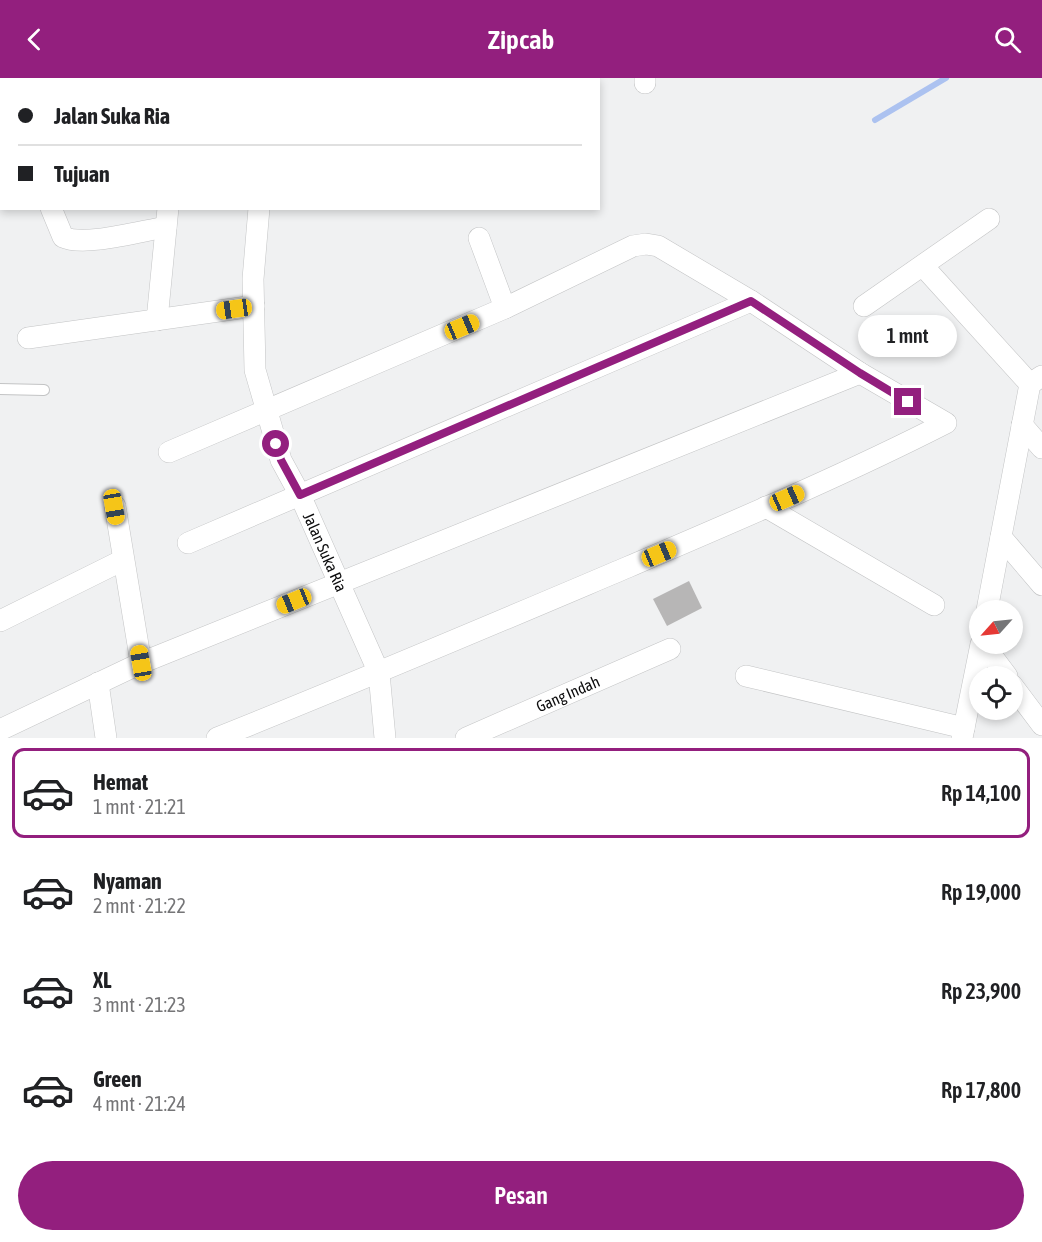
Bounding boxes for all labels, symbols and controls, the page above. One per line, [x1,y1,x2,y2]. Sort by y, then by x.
icon: back [18,23,51,56]
icon: search [991,23,1024,56]
text: Zipcab [488,24,554,55]
text: Jalan Suka Ria [54,103,170,129]
text: Tujuan [54,161,110,187]
car [215,298,253,320]
car [442,312,482,342]
callout: 1 mnt [858,315,958,357]
text: 1 mnt [887,324,929,347]
route end [894,388,921,415]
route start [262,430,289,457]
car [767,482,807,514]
car [102,488,126,526]
street label: Jalan Suka Ria [300,510,351,594]
car [639,539,679,569]
car [274,586,314,616]
north arrow [969,600,1023,654]
map controls [969,600,1023,720]
car [129,644,153,682]
button: locate [969,666,1023,720]
street label: Gang Indah [533,672,602,715]
icon: car [21,766,75,820]
text: Hemat [93,769,148,795]
text: Rp 14,100 [941,780,1021,806]
text: 1 mnt · 21:21 [93,795,186,818]
icon: car [21,865,75,919]
text: Nyaman [93,868,162,894]
text: Rp 19,000 [941,879,1021,905]
text: 2 mnt · 21:22 [93,894,186,917]
icon: car [21,964,75,1018]
text: XL [93,967,111,993]
text: Rp 23,900 [941,978,1021,1004]
text: 3 mnt · 21:23 [93,993,186,1016]
icon: car [21,1063,75,1117]
text: Green [93,1066,142,1092]
text: Rp 17,800 [941,1077,1021,1103]
text: 4 mnt · 21:24 [93,1092,186,1115]
button: Pesan [18,1161,1024,1230]

